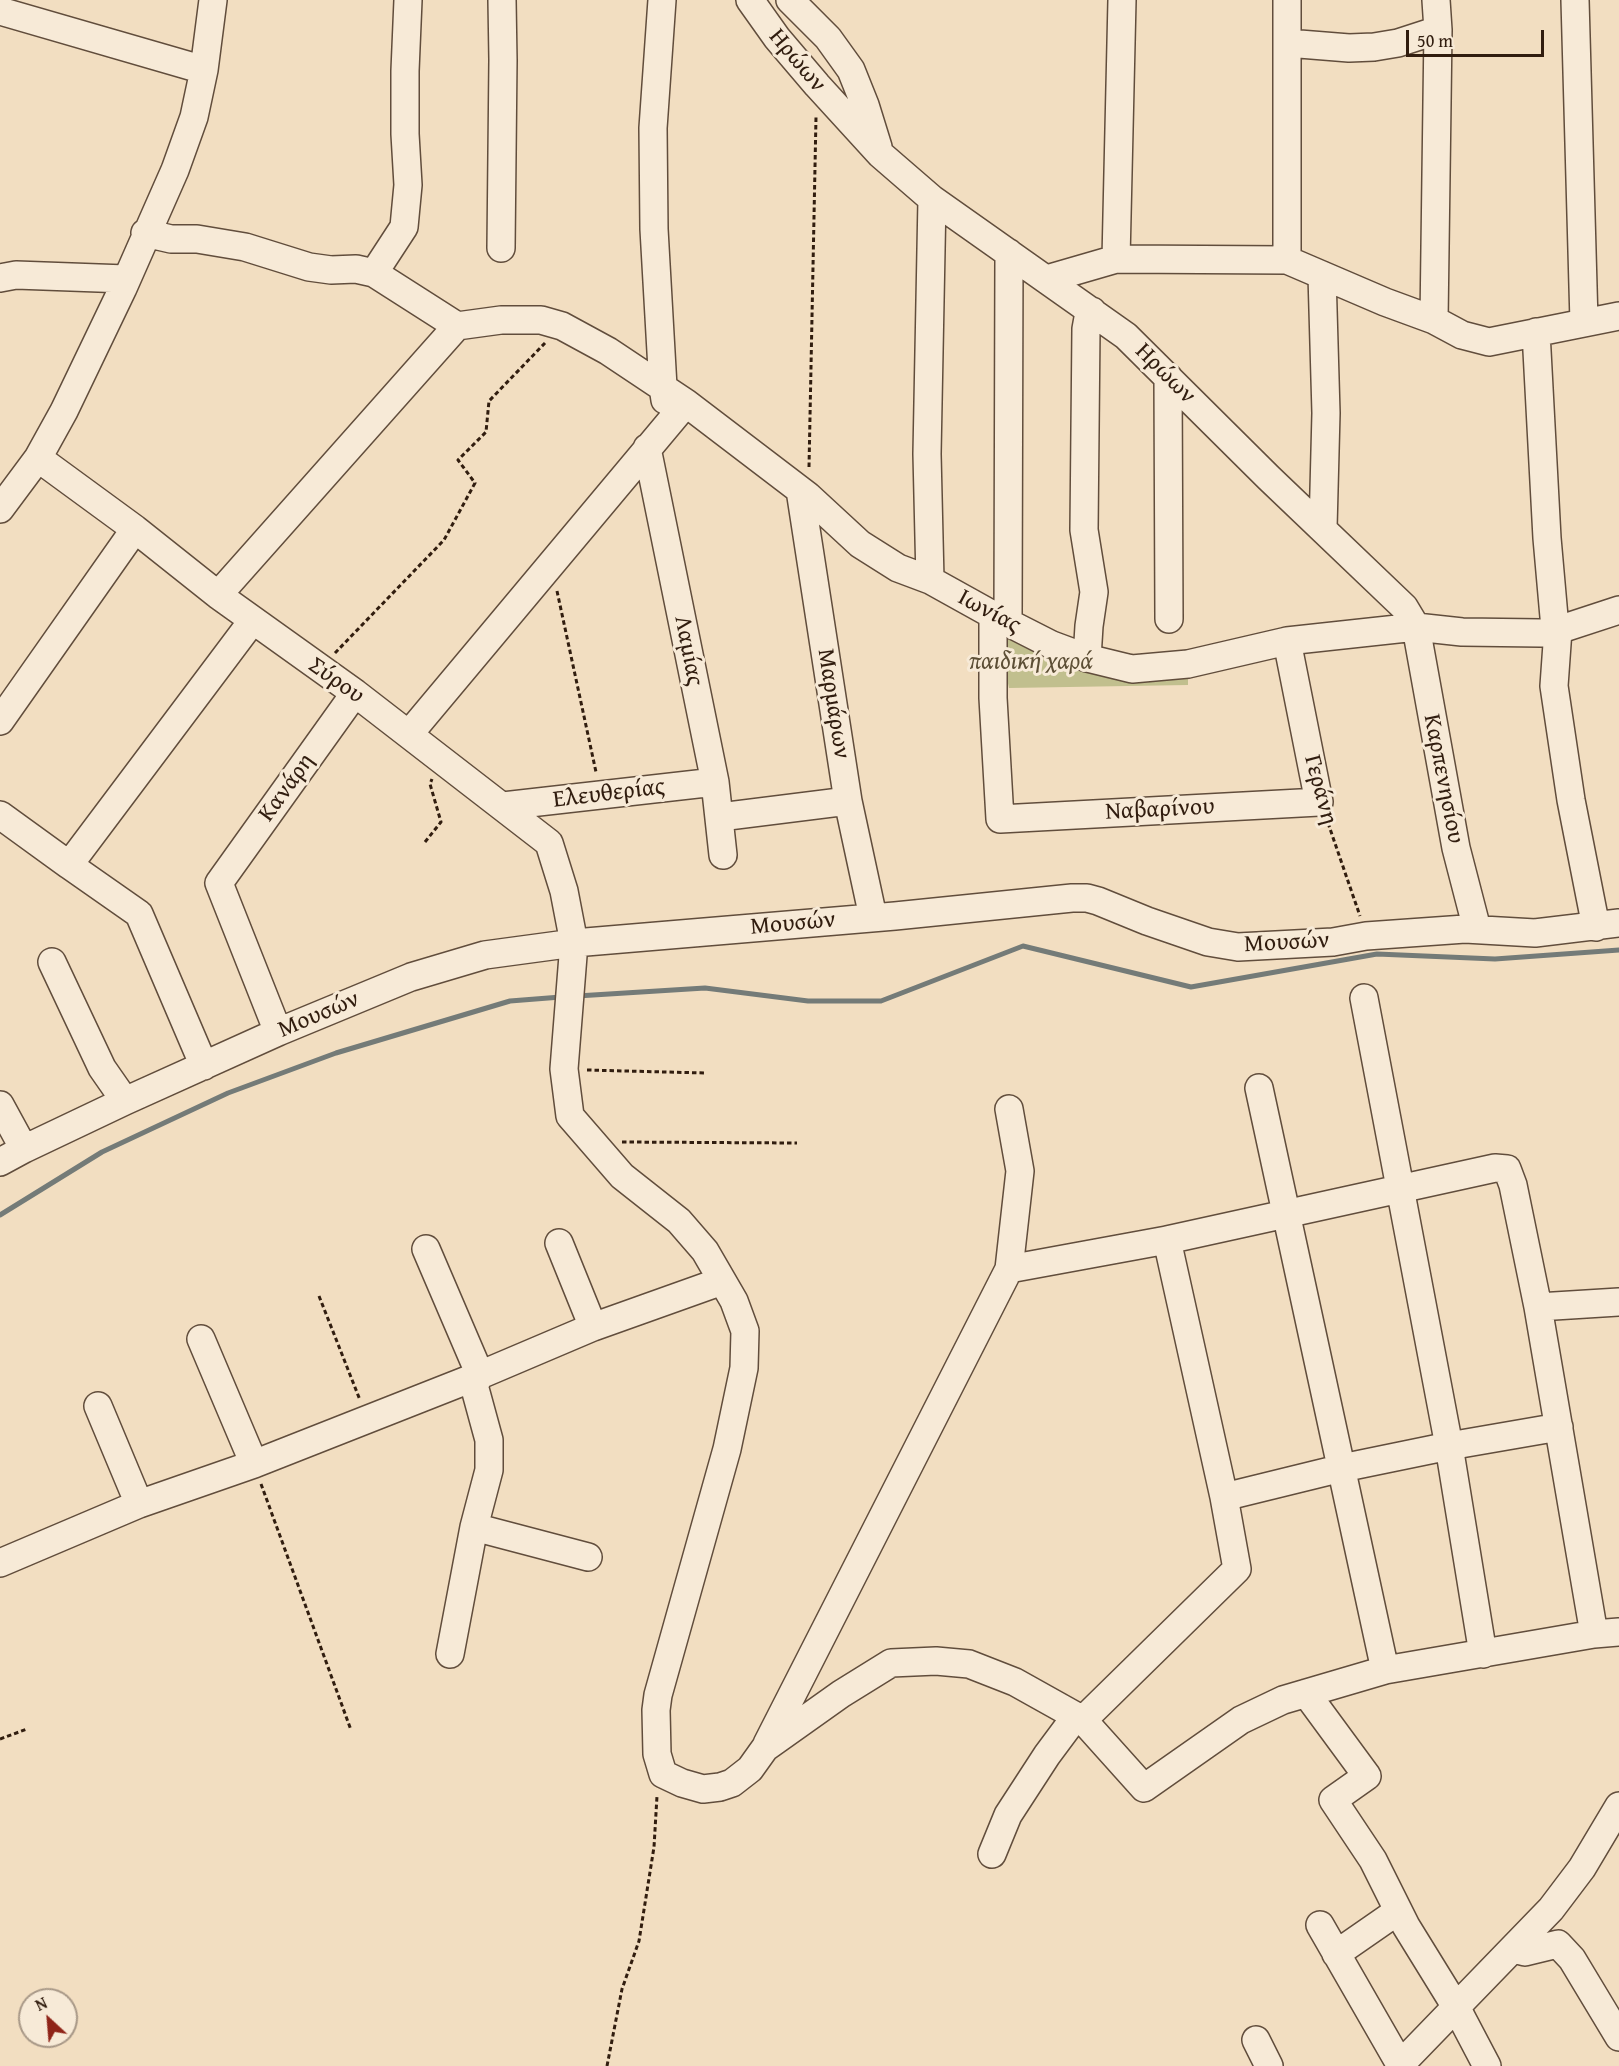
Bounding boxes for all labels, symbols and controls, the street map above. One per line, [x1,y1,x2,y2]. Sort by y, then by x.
scale bar [1409,18,1547,56]
street label: Ηρώων [762,23,832,99]
text: 50 m [1417,27,1453,54]
street label: Ηρώων [1129,338,1201,410]
street label: Ιωνίας [953,584,1025,640]
street label: Λαμίας [667,613,709,689]
street label: Μαρμάρων [810,647,856,761]
park label: παιδική χαρά [969,648,1093,676]
street label: Σύρου [303,652,369,710]
street label: Καρπενησίου [1416,712,1470,846]
street label: Κανάρη [253,748,321,828]
street label: Γεράνη [1297,752,1343,828]
street label: Ελευθερίας [552,773,666,815]
street label: Ναβαρίνου [1105,793,1215,827]
street label: Μουσών [749,906,837,942]
street label: Μουσών [1244,926,1330,960]
street label: Μουσών [274,985,364,1045]
north arrow [18,1988,78,2048]
text: N [31,1990,51,2017]

